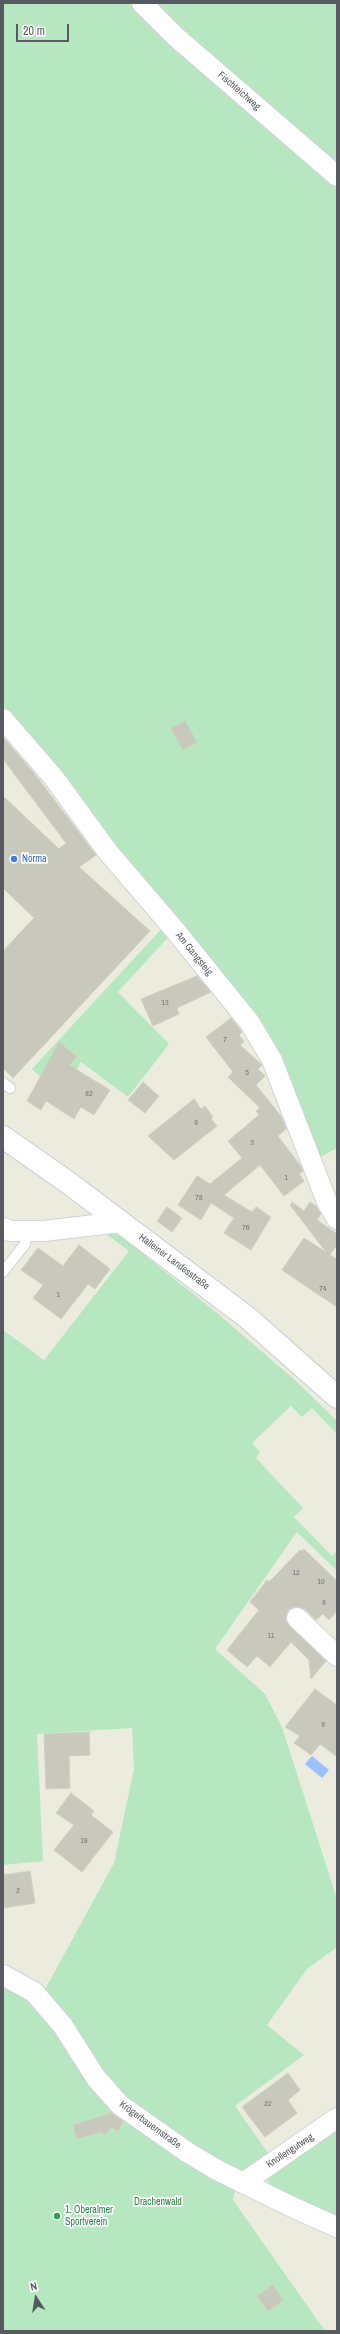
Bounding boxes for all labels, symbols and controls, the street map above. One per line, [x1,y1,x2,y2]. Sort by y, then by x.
scale bar [18,16,71,42]
text: 20 m [23,23,45,39]
street label: Fischteichweg [215,69,263,113]
place label: Norma [22,853,47,865]
marker: Norma [9,854,19,864]
street label: Am Gangsteig [173,930,215,978]
house number: 13 [161,998,169,1008]
house number: 7 [223,1035,227,1045]
house number: 5 [245,1068,249,1078]
house number: 82 [85,1089,93,1099]
house number: 9 [194,1118,198,1128]
house number: 3 [250,1138,254,1148]
house number: 1 [284,1173,288,1183]
house number: 78 [195,1193,203,1203]
house number: 76 [242,1223,250,1233]
street label: Halleiner Landesstraße [136,1232,212,1292]
house number: 74 [319,1284,327,1294]
house number: 1 [56,1290,60,1300]
house number: 12 [292,1568,300,1578]
house number: 10 [317,1577,325,1587]
house number: 8 [322,1598,326,1608]
house number: 11 [268,1631,274,1641]
house number: 9 [321,1720,325,1730]
house number: 18 [80,1836,88,1846]
house number: 2 [16,1886,20,1896]
street label: Krögerbauernstraße [117,2099,183,2151]
house number: 22 [264,2099,272,2109]
street label: Knollengutweg [264,2131,316,2171]
park label: Drachenwald [134,2196,182,2208]
place label: 1. Oberalmer Sportverein [65,2204,113,2228]
marker: 1. Oberalmer Sportverein [52,2211,62,2221]
north arrow [16,2278,56,2318]
text: N [29,2279,38,2294]

